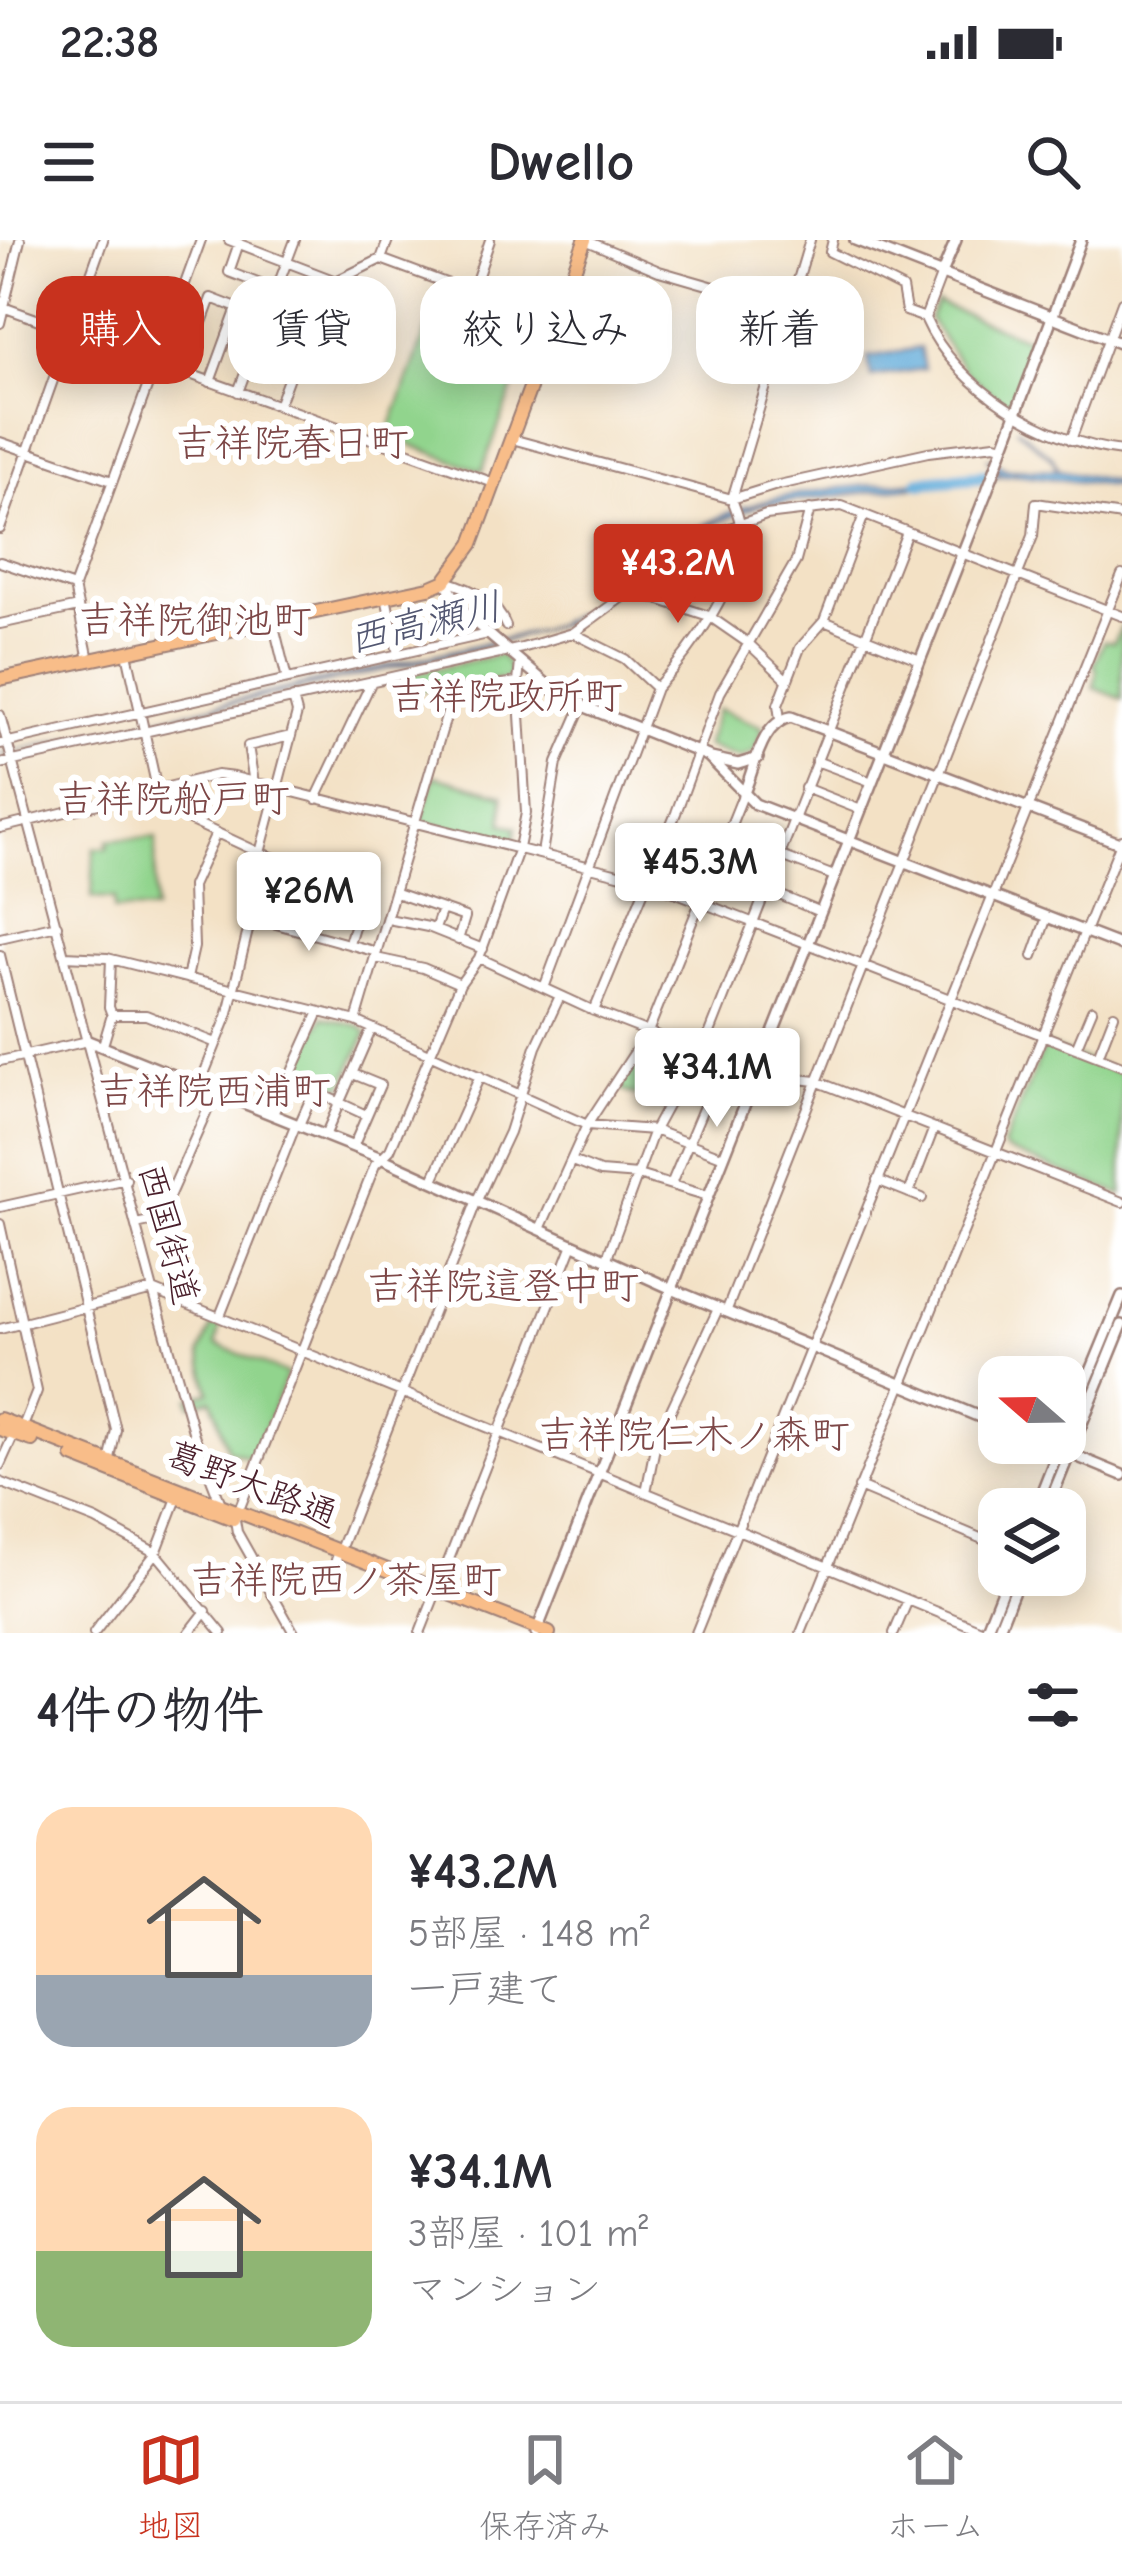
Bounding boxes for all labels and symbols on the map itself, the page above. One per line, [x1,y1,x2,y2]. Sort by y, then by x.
district label: 吉祥院春日町 [175,421,409,466]
pin: ¥43.2M [580,524,776,626]
water label: 西高瀬川 [344,584,506,662]
district label: 吉祥院御池町 [78,598,312,643]
district label: 吉祥院政所町 [389,674,623,719]
district label: 吉祥院船戸町 [56,777,290,822]
pin: ¥45.3M [602,823,798,925]
pin: ¥26M [238,852,380,954]
pin: ¥34.1M [619,1028,815,1130]
district label: 吉祥院西浦町 [97,1069,331,1114]
street label: 西国街道 [130,1159,206,1309]
district label: 吉祥院這登中町 [366,1264,640,1309]
north arrow [978,1356,1086,1464]
district label: 吉祥院仁木ノ森町 [538,1413,850,1458]
street label: 葛野大路通 [161,1434,343,1536]
district label: 吉祥院西ノ茶屋町 [190,1558,502,1603]

